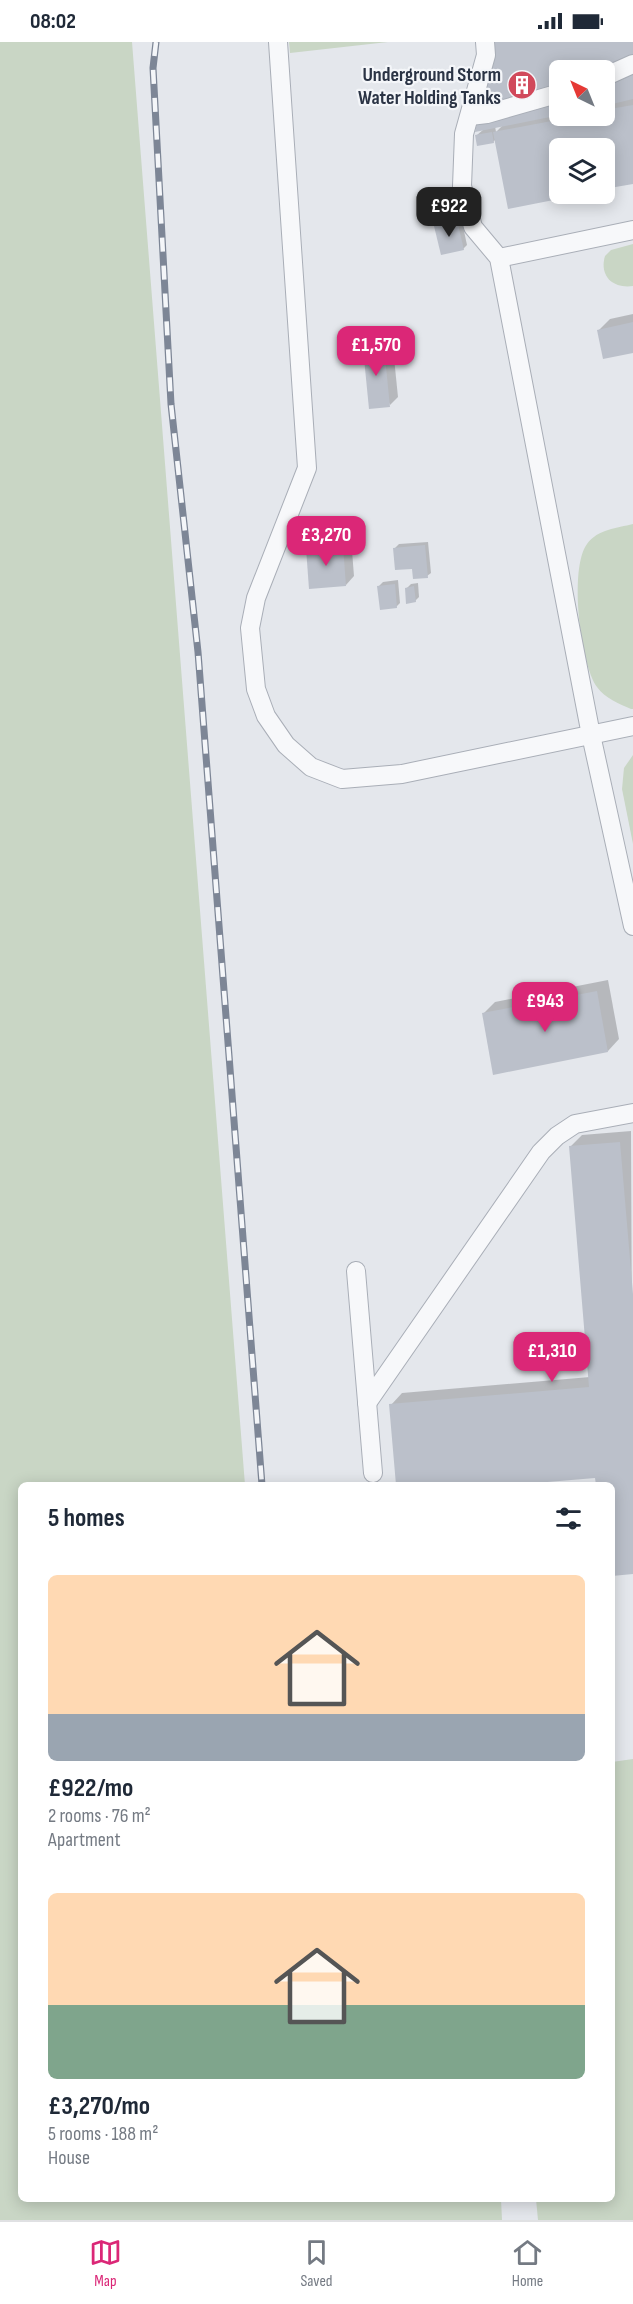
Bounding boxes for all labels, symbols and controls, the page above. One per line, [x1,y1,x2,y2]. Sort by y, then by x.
text: 08:02 [30,8,76,35]
north arrow [549,60,615,126]
map controls [549,60,615,204]
place label: Underground Storm Water Holding Tanks [358,63,501,110]
building icon: Underground Storm Water Holding Tanks [506,69,538,101]
button: layers [549,138,615,204]
pin: £922 [413,187,485,238]
text: £922 [430,194,468,218]
pin: £1,570 [327,326,425,377]
text: £1,570 [351,333,401,357]
pin: £3,270 [277,516,375,567]
text: £3,270 [301,523,351,547]
pin: £943 [509,982,581,1033]
text: £943 [526,989,564,1013]
pin: £1,310 [503,1332,601,1383]
text: £1,310 [527,1339,577,1363]
icon: filters [552,1502,585,1535]
text: 5 homes [48,1503,125,1534]
icon: home [263,1614,371,1722]
text: £922/mo [48,1773,133,1804]
text: 2 rooms · 76 m² [48,1804,151,1828]
text: Apartment [48,1828,121,1852]
icon: home [263,1932,371,2040]
text: £3,270/mo [48,2091,150,2122]
text: 5 rooms · 188 m² [48,2122,158,2146]
text: House [48,2146,90,2170]
tab: Map [89,2236,122,2291]
tab: Saved [300,2236,333,2291]
tab: Home [511,2236,544,2291]

